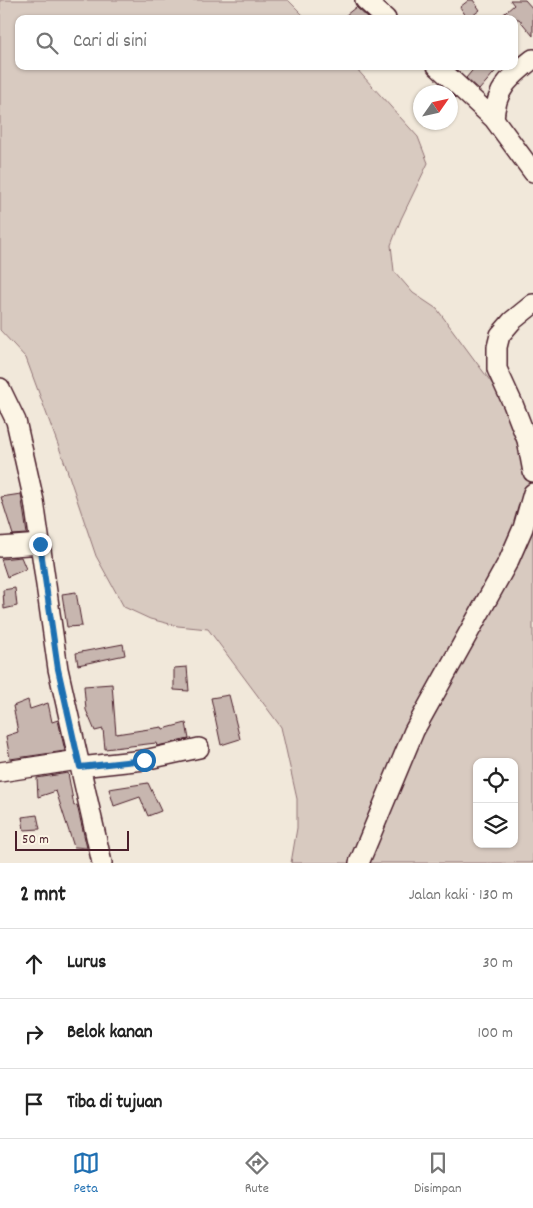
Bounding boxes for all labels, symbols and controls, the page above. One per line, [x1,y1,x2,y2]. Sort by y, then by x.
search box [15,15,518,70]
icon: search [33,29,61,57]
text: Cari di sini [73,29,147,56]
north arrow [413,85,458,130]
route end [29,533,52,556]
route start [133,749,156,772]
map controls [473,758,518,848]
button: locate [473,758,518,803]
button: layers [473,803,518,848]
scale bar [15,828,129,851]
text: 50 m [22,830,49,850]
text: 2 mnt [20,881,66,911]
text: Jalan kaki · 130 m [409,884,513,907]
icon: ahead [20,950,48,978]
text: Lurus [67,950,106,977]
text: 30 m [483,952,513,975]
icon: right [20,1020,48,1048]
text: Belok kanan [67,1020,153,1047]
text: 100 m [477,1022,513,1045]
icon: arrive [20,1090,48,1118]
text: Tiba di tujuan [67,1090,162,1117]
tab: Peta [72,1149,100,1199]
tab: Rute [243,1149,271,1199]
tab: Disimpan [414,1149,461,1199]

